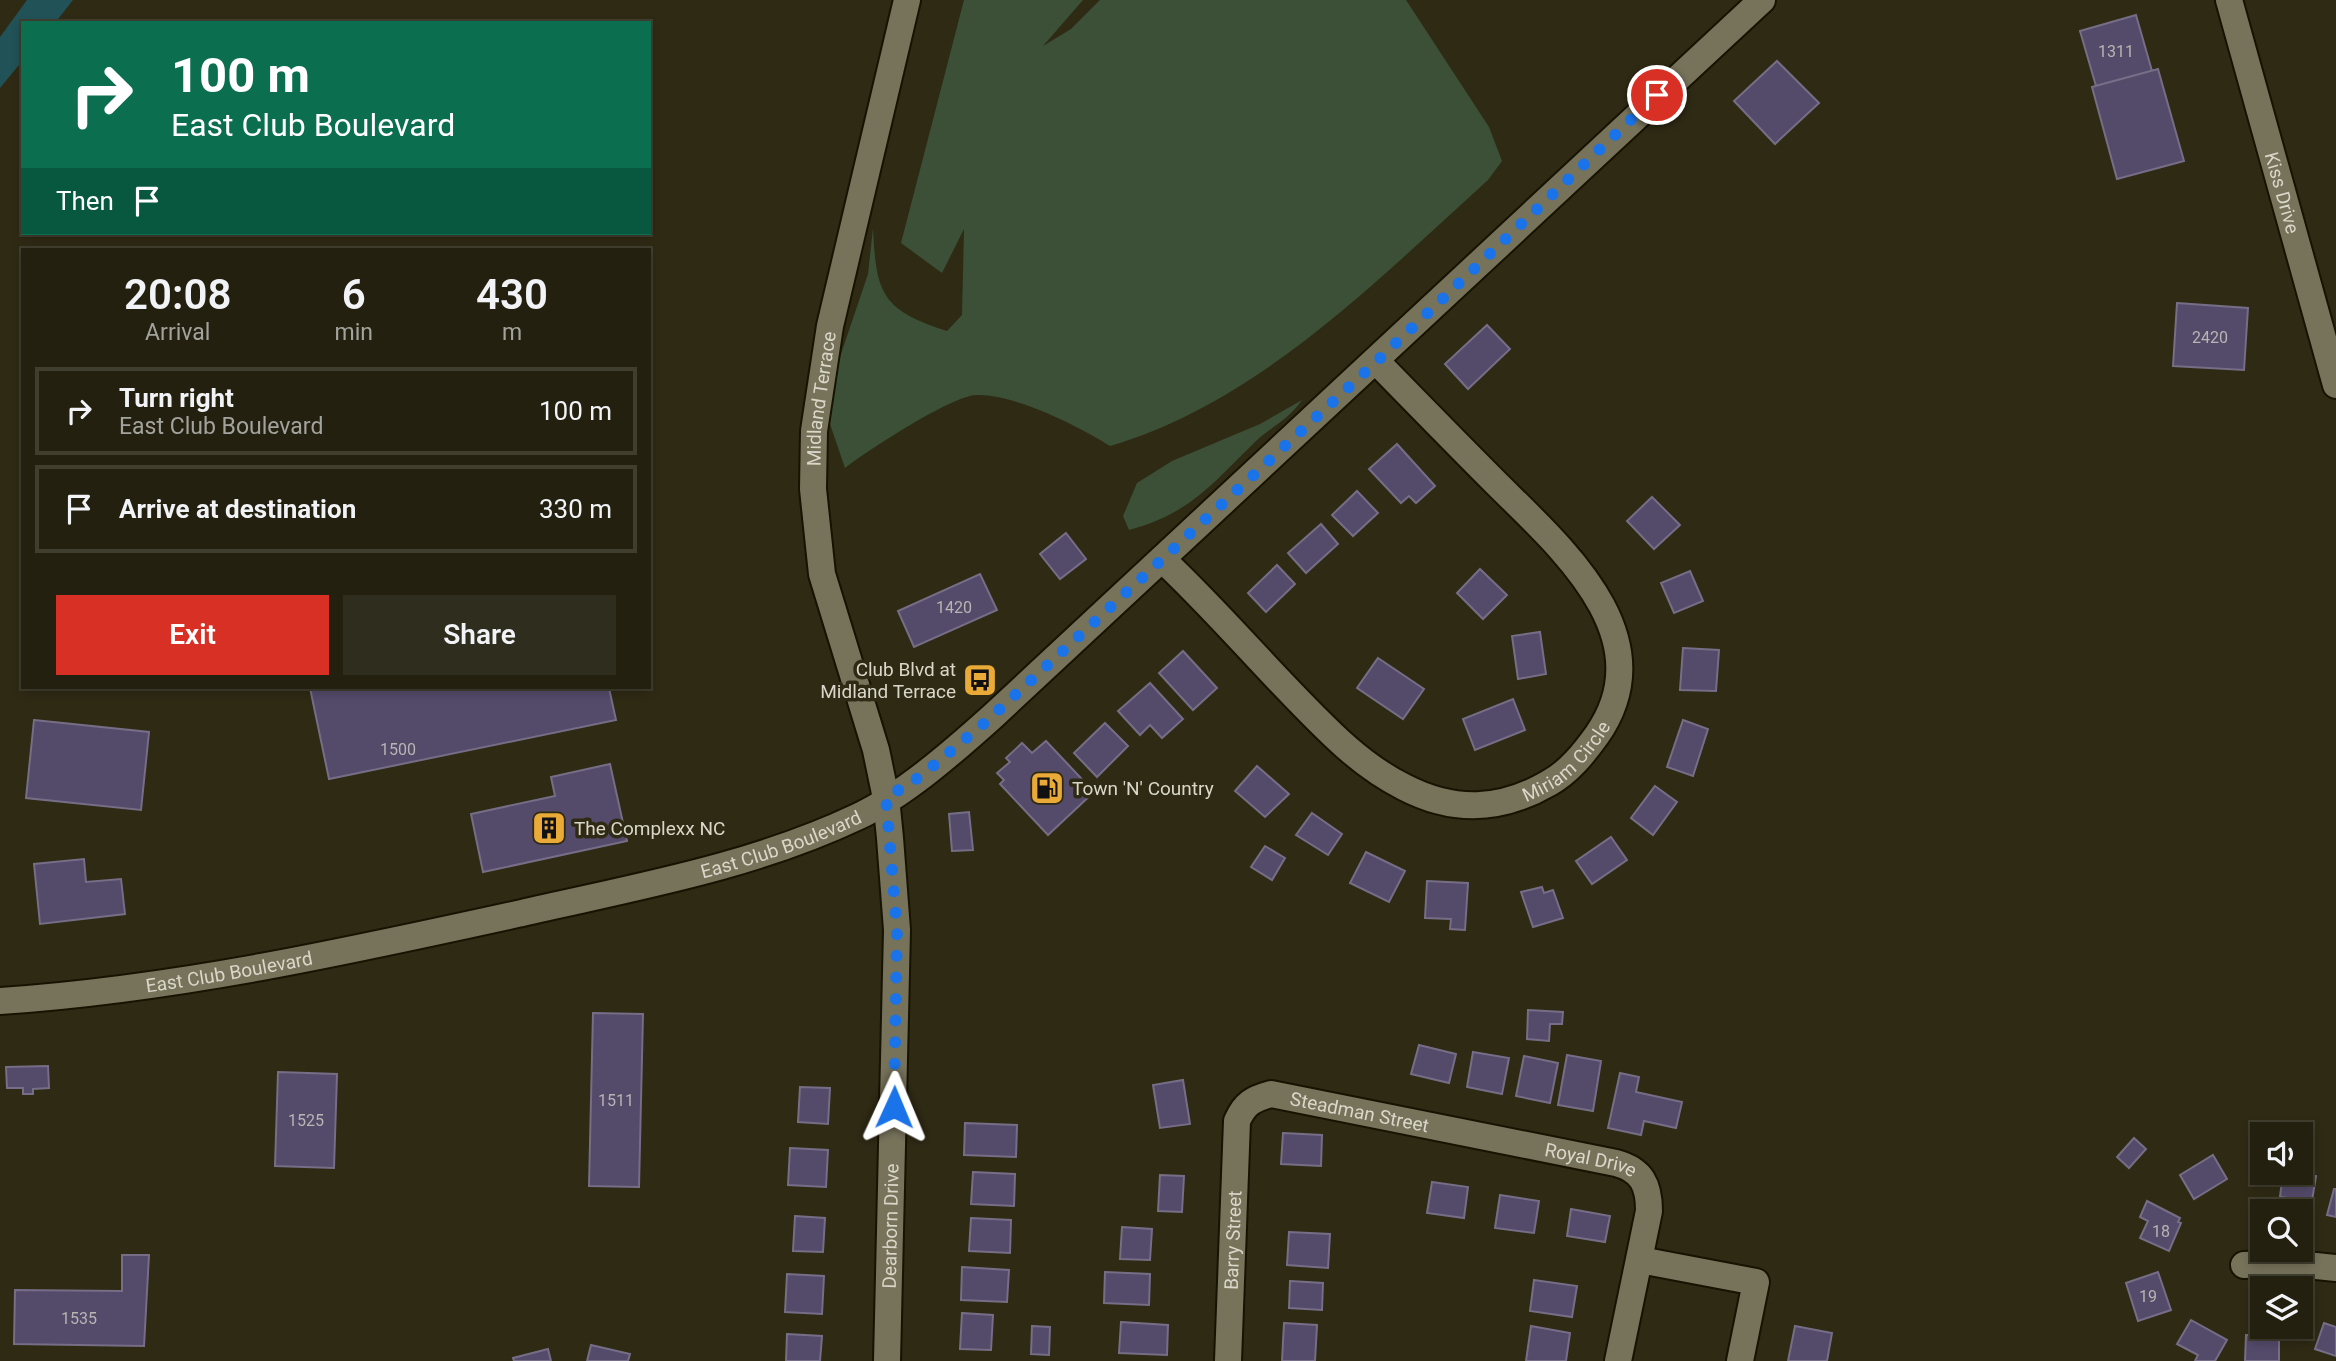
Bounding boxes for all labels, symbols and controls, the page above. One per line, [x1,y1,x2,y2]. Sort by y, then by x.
house number: 1311 [2098,42,2134,61]
text: 100 m [171,47,310,104]
icon: right [56,49,147,140]
pin [1627,65,1687,125]
icon: arrive [1638,76,1676,114]
text: East Club Boulevard [171,106,455,144]
street label: Kiss Drive [2260,149,2304,236]
icon: arrive [128,182,166,220]
text: Then [56,186,114,216]
text: 20:08 [124,270,231,319]
text: 6 [342,270,366,319]
text: 430 [476,270,548,319]
text: Arrival [145,319,210,346]
text: min [334,319,373,346]
text: m [502,319,522,346]
house number: 2420 [2192,328,2228,347]
street label: Midland Terrace [802,330,841,466]
text: Turn right [119,383,234,413]
icon: right [60,392,98,430]
text: 100 m [539,396,612,426]
text: East Club Boulevard [119,413,323,440]
icon: arrive [60,490,98,528]
text: Arrive at destination [119,494,356,524]
text: 330 m [539,494,612,524]
button: Exit [56,595,329,675]
button: Share [343,595,616,675]
house number: 1420 [936,598,972,617]
place label: Club Blvd at Midland Terrace [820,658,956,703]
bus stop icon: Club Blvd at Midland Terrace [961,661,999,699]
street label: Miriam Circle [1519,717,1615,807]
house number: 1500 [380,740,416,759]
fuel station icon: Town 'N' Country [1028,769,1066,807]
place label: Town 'N' Country [1072,777,1214,800]
street label: East Club Boulevard [698,806,865,883]
building icon: The Complexx NC [530,809,568,847]
place label: The Complexx NC [574,817,725,840]
street label: East Club Boulevard [144,947,315,998]
position arrow [857,1070,931,1144]
street label: Steadman Street [1288,1087,1431,1137]
house number: 1511 [598,1091,634,1110]
house number: 1525 [288,1111,324,1130]
map controls [2250,1122,2313,1339]
button: sound [2250,1122,2313,1185]
street label: Royal Drive [1543,1138,1641,1182]
street label: Dearborn Drive [878,1163,904,1289]
street label: Barry Street [1220,1190,1246,1290]
button: search [2250,1199,2313,1262]
house number: 18 [2152,1222,2170,1241]
button: layers [2250,1276,2313,1339]
house number: 19 [2139,1287,2157,1306]
house number: 1535 [61,1309,97,1328]

